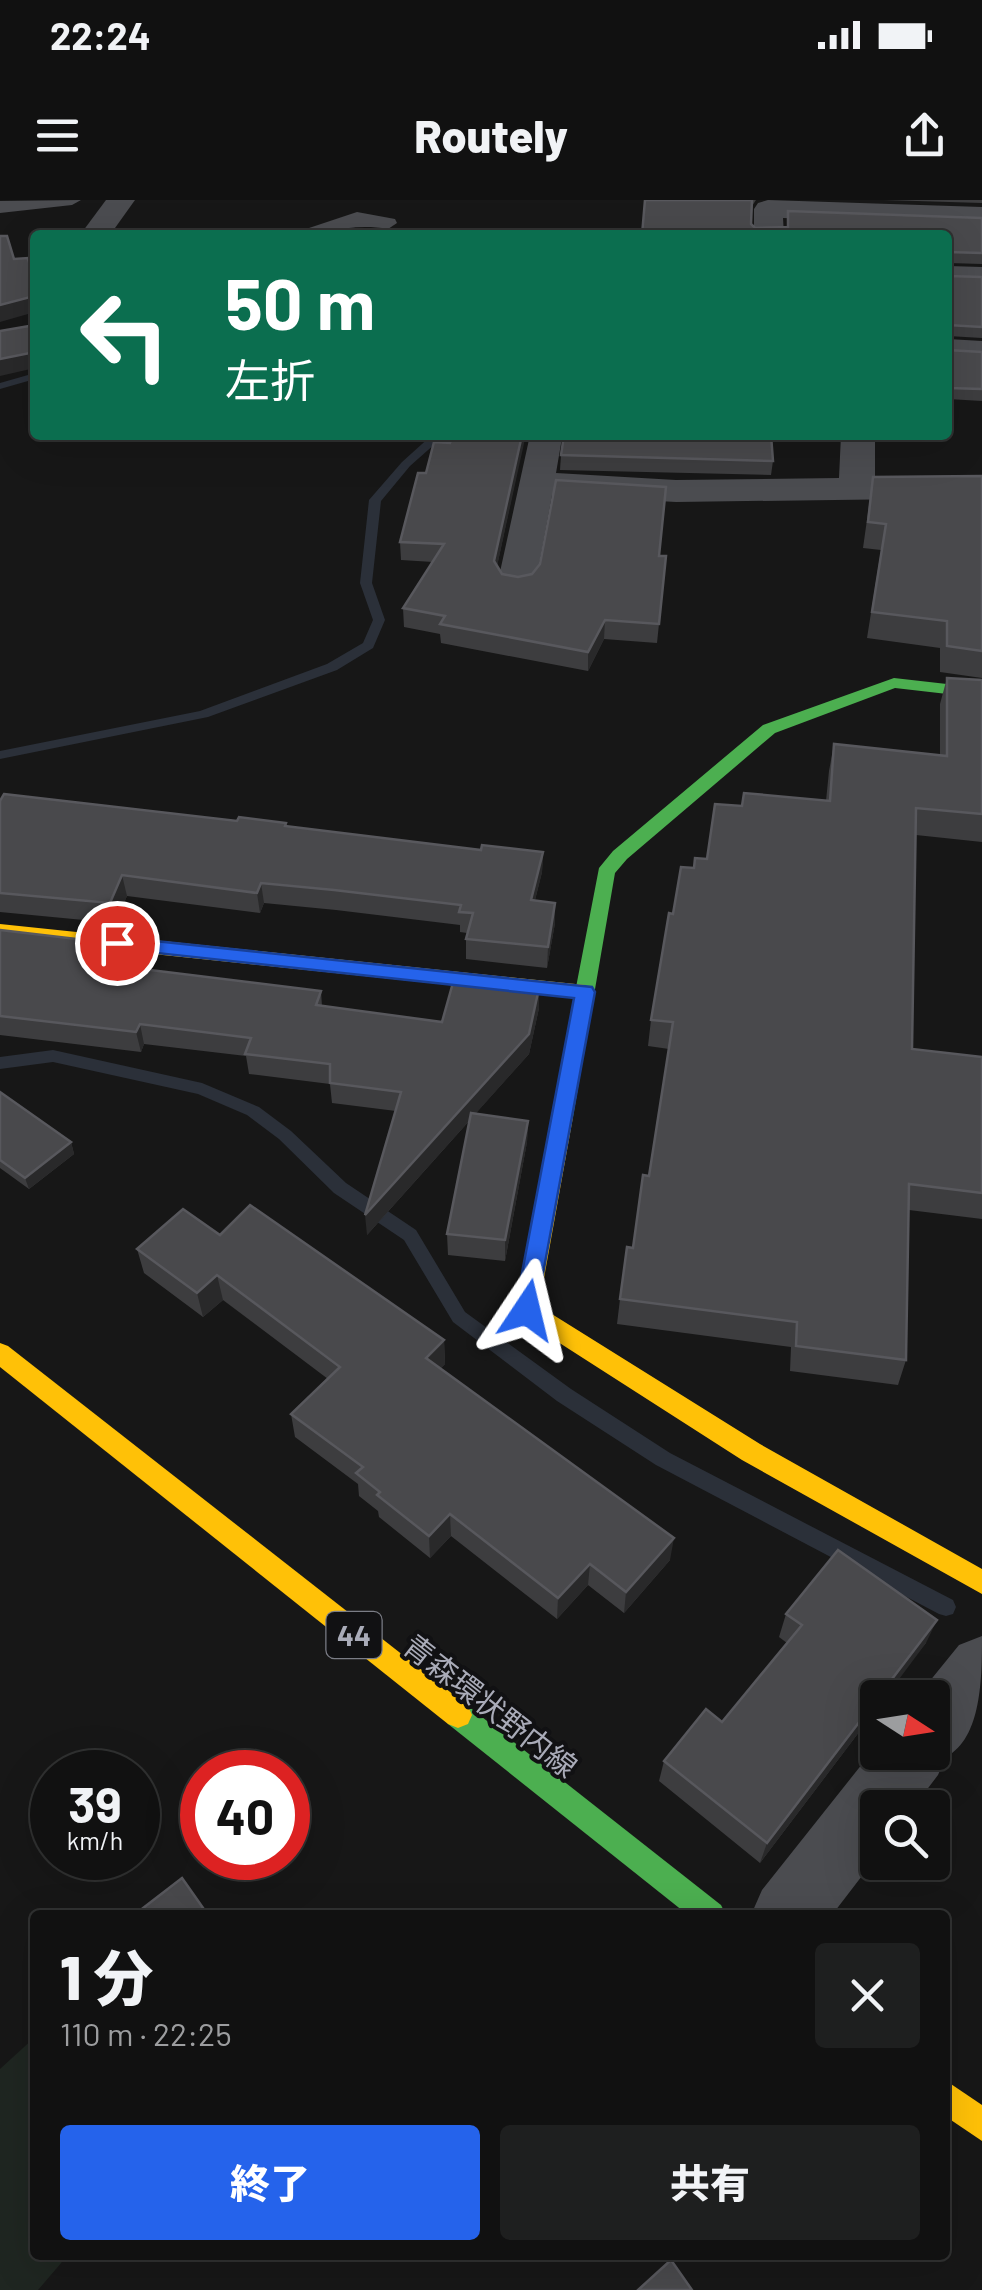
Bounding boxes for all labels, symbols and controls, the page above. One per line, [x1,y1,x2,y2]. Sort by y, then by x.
text: 22:24 [50,12,151,58]
icon: menu [30,108,85,163]
text: Routely [414,108,568,162]
icon: share [897,108,952,163]
text: 50 m [225,260,375,344]
icon: left [60,270,190,400]
text: 左折 [225,352,315,406]
pin [75,901,160,986]
icon: arrive [90,916,145,971]
position arrow [475,1258,579,1362]
road number: 44 [326,1612,382,1658]
street label: 青森環状野内線 [397,1626,585,1784]
north arrow [860,1680,950,1770]
map controls [860,1680,950,1880]
speed limit sign: 40 [180,1750,310,1880]
text: 39 [68,1773,122,1833]
button: search [860,1790,950,1880]
text: km/h [67,1825,123,1855]
text: 1 分 [60,1940,153,2012]
button: close [815,1943,920,2048]
text: 110 m · 22:25 [60,2014,232,2052]
button: 終了 [60,2125,480,2240]
button: 共有 [500,2125,920,2240]

